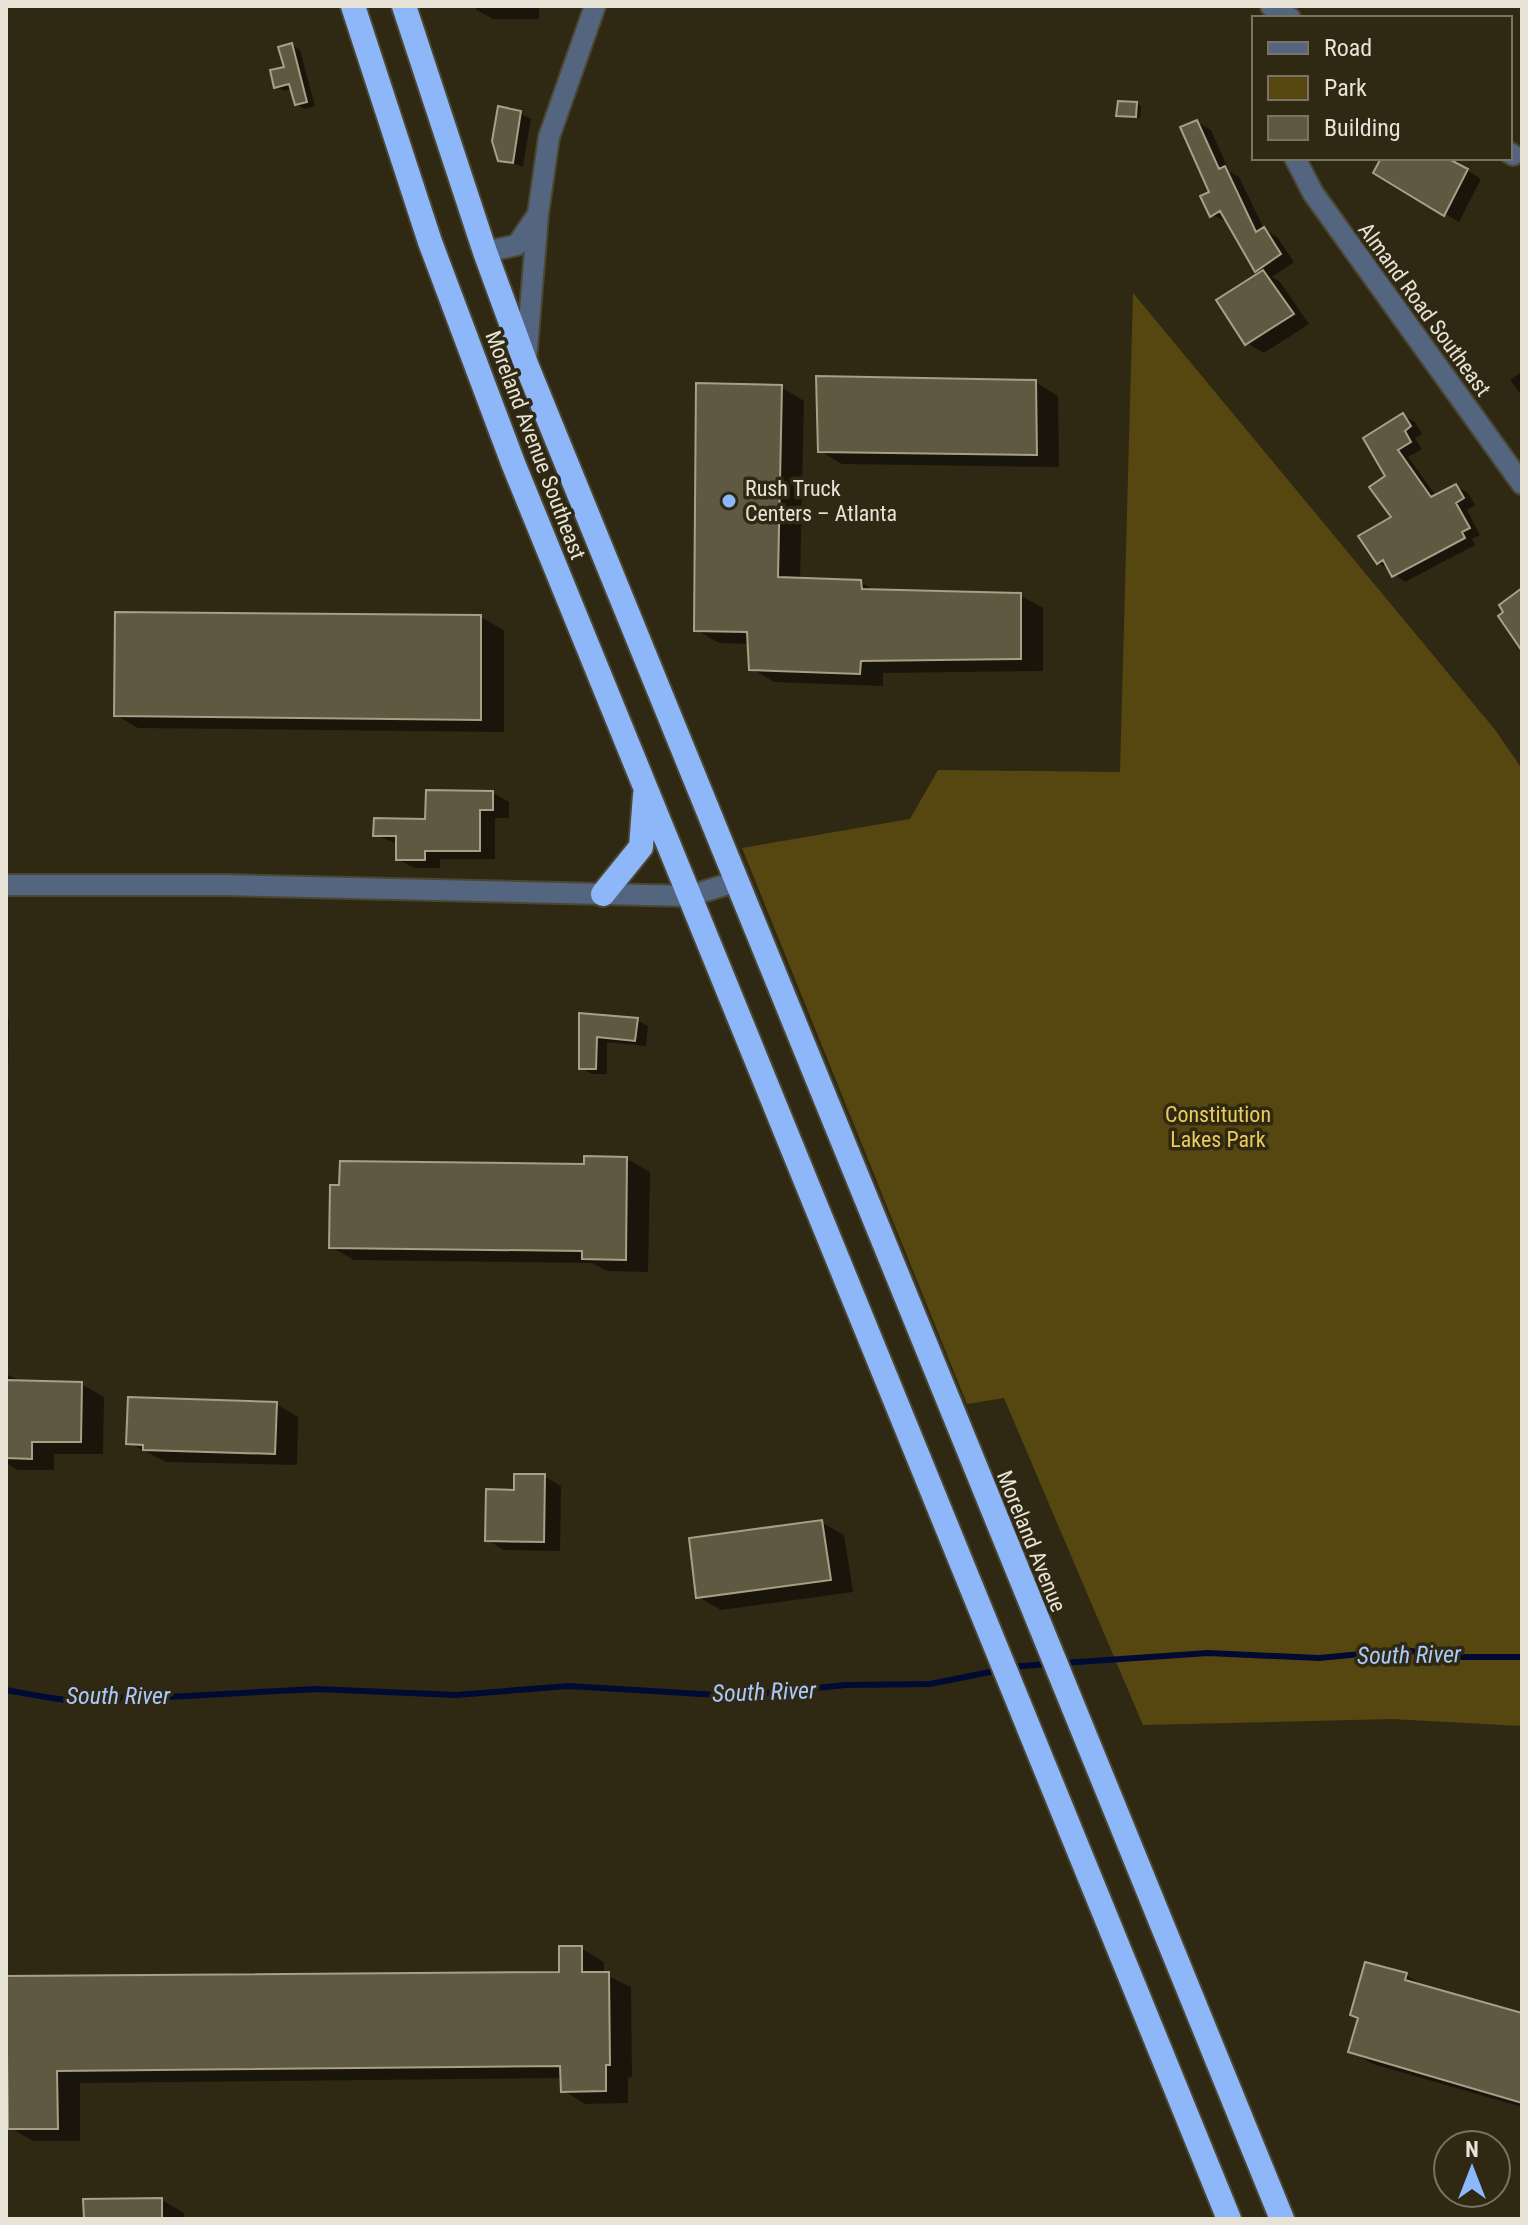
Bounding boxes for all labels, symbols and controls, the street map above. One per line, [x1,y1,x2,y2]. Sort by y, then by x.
legend [1252,16,1512,160]
text: Road [1324,34,1372,62]
text: Park [1324,74,1367,102]
text: Building [1324,114,1401,142]
street label: Almand Road Southeast [1353,218,1496,401]
street label: Moreland Avenue Southeast [480,327,591,563]
place label: Rush Truck Centers – Atlanta [745,476,897,526]
marker: Rush Truck Centers – Atlanta [720,492,738,510]
park label: Constitution Lakes Park [1165,1102,1271,1152]
street label: Moreland Avenue [992,1467,1071,1615]
water label: South River [1357,1640,1462,1670]
water label: South River [711,1676,817,1708]
water label: South River [66,1682,171,1710]
north arrow [1432,2129,1512,2209]
text: N [1465,2137,1479,2162]

